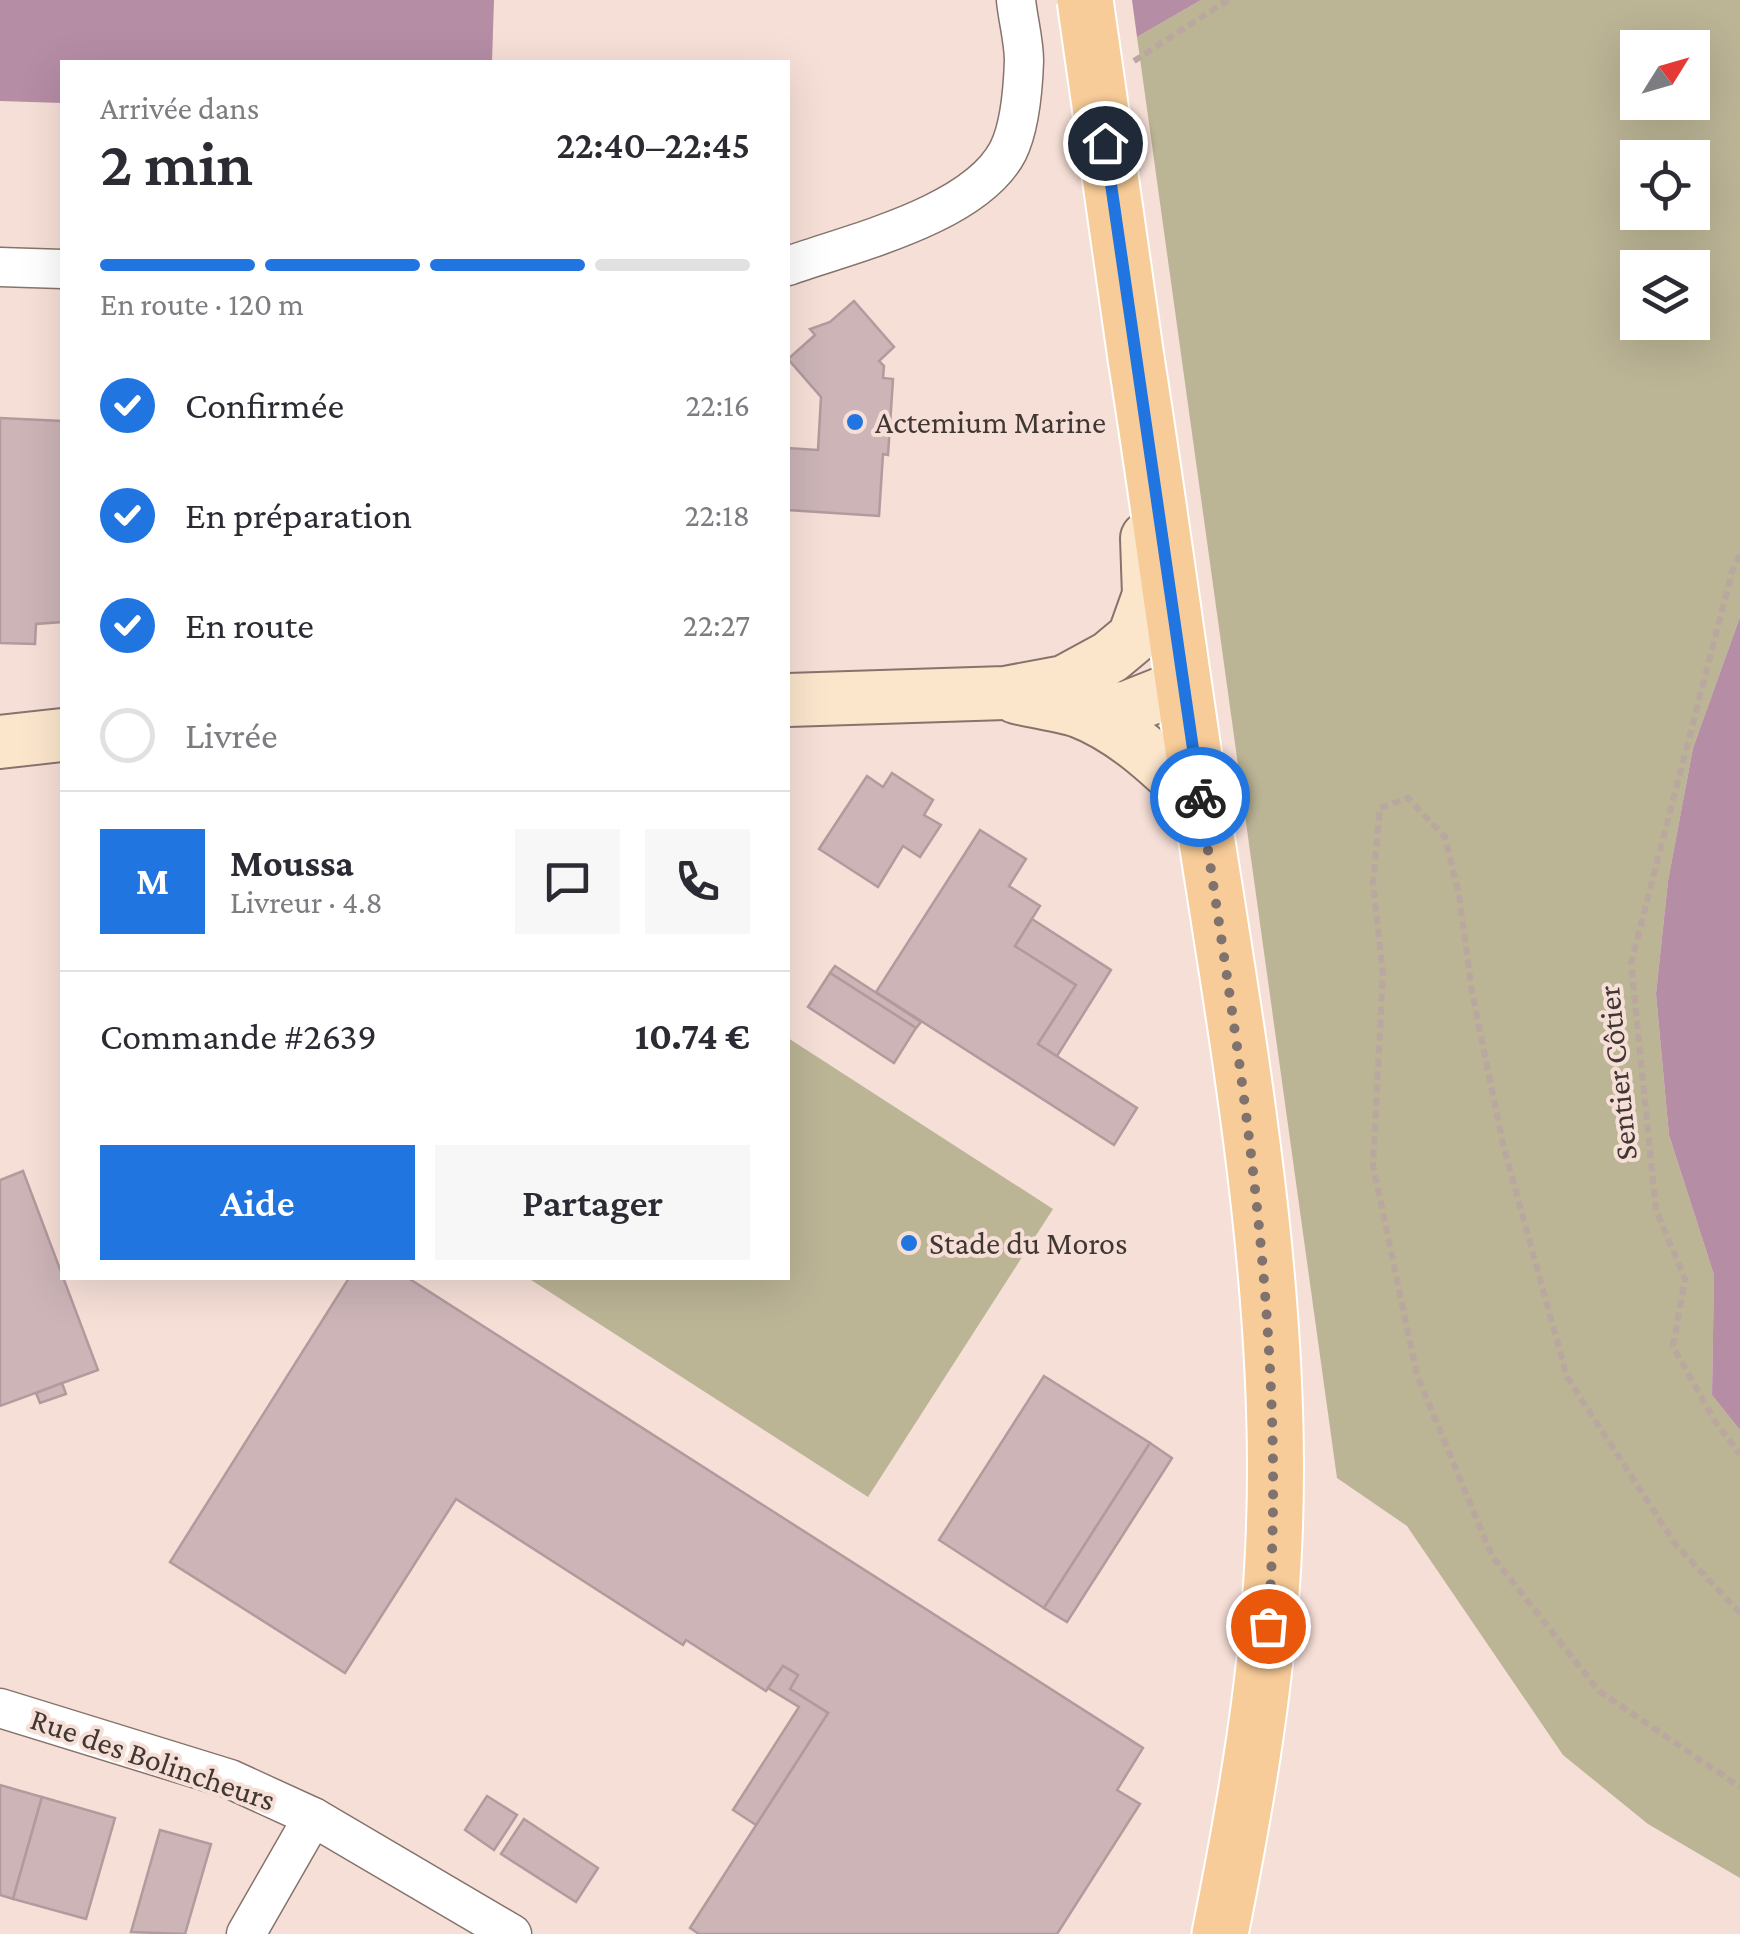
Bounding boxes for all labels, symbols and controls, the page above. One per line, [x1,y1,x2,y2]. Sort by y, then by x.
north arrow [1620,30,1710,120]
map controls [1620,30,1710,340]
text: Arrivée dans [100,90,259,126]
pin [1063,101,1148,186]
icon: home [1078,116,1133,171]
text: 22:40–22:45 [556,124,750,166]
text: 2 min [100,127,253,199]
button: locate [1620,140,1710,230]
button: layers [1620,250,1710,340]
text: En route · 120 m [100,286,304,322]
icon: check [100,378,155,433]
text: Confirmée [185,384,344,426]
text: 22:16 [685,387,750,423]
place label: Actemium Marine [875,404,1106,440]
marker: Actemium Marine [844,411,866,433]
icon: check [100,488,155,543]
text: En préparation [185,494,412,536]
text: 22:18 [685,497,750,533]
icon: check [100,598,155,653]
text: En route [185,604,314,646]
text: 22:27 [683,607,750,643]
text: Livrée [185,714,278,756]
courier [1150,747,1250,847]
icon: bike [1173,770,1228,825]
button: chat [515,829,620,934]
button: phone [645,829,750,934]
text: Moussa [230,842,354,884]
text: M [136,860,169,902]
text: Livreur · 4.8 [230,884,383,920]
street label: Sentier Côtier [1590,984,1644,1162]
text: Commande #2639 [100,1015,377,1057]
text: 10.74 € [635,1015,750,1057]
button: Aide [100,1145,415,1260]
button: Partager [435,1145,750,1260]
place label: Stade du Moros [929,1225,1128,1261]
marker: Stade du Moros [898,1232,920,1254]
pin [1226,1584,1311,1669]
icon: bag [1241,1599,1296,1654]
street label: Rue des Bolincheurs [26,1700,280,1818]

